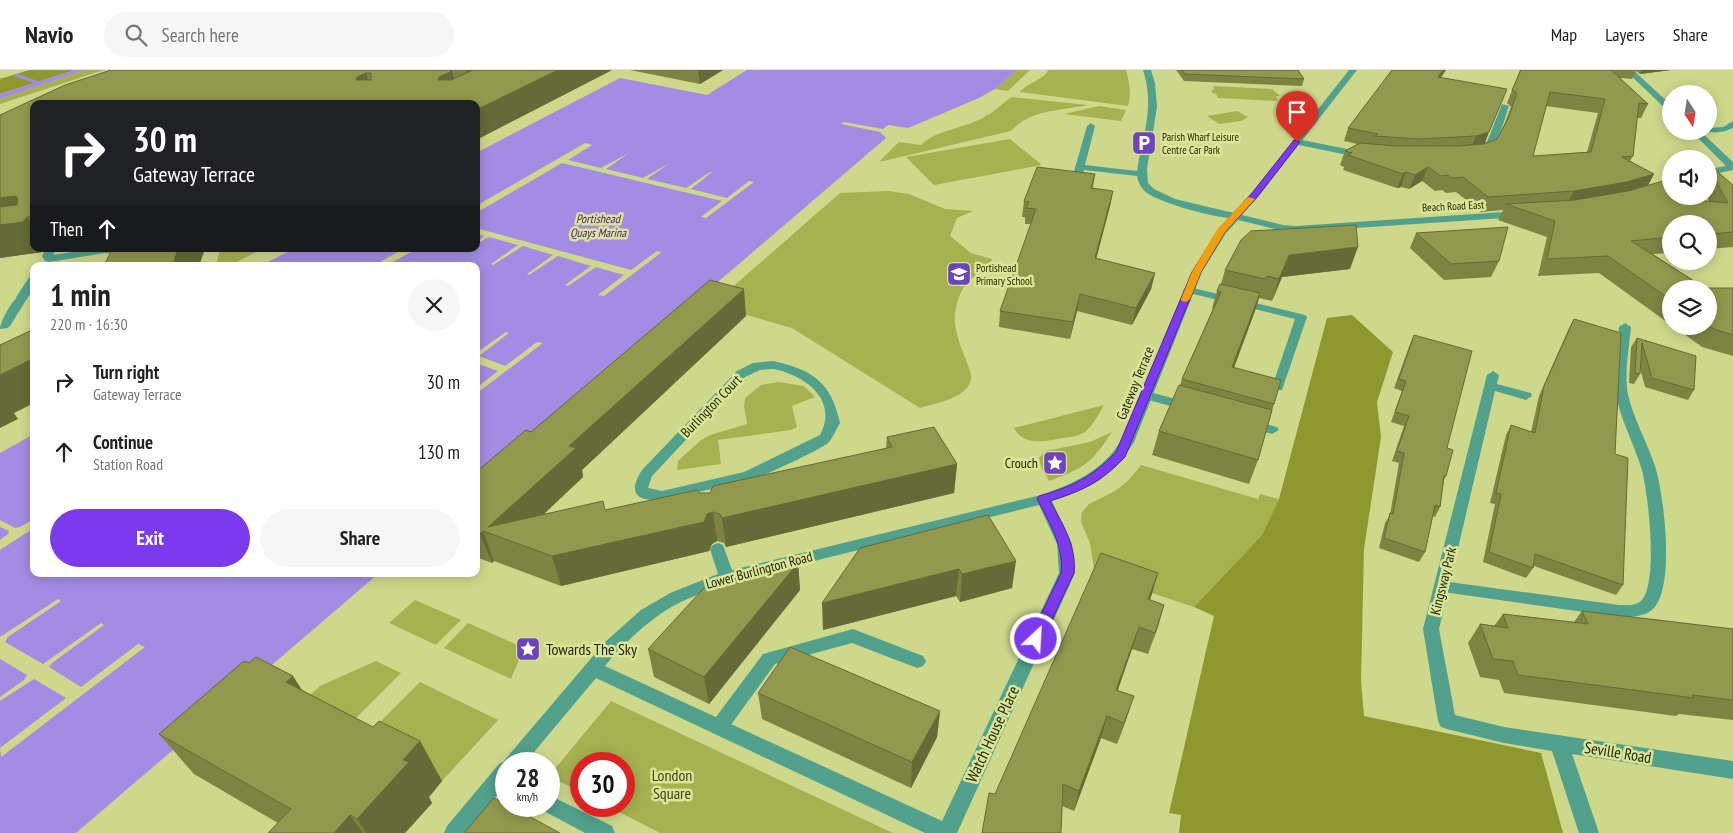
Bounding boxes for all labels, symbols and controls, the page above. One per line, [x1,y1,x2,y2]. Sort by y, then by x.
search box [104,12,454,57]
text: Navio [25,19,74,50]
icon: search [122,21,150,49]
text: Search here [162,23,239,47]
text: Map [1551,23,1577,46]
text: Layers [1605,23,1645,46]
text: Share [1673,23,1708,46]
north arrow [1662,85,1718,140]
map controls [1662,85,1717,335]
pin [1276,91,1318,142]
icon: arrive [1283,98,1311,126]
text: 30 m [133,116,197,162]
icon: right [50,120,115,185]
parking icon: Parish Wharf Leisure Centre Car Park [1131,130,1157,156]
place label: Parish Wharf Leisure Centre Car Park [1162,130,1240,157]
button: sound [1662,150,1717,205]
text: Gateway Terrace [133,160,255,188]
street label: Beach Road East [1422,197,1484,215]
water label: Portishead Quays Marina [570,211,627,240]
icon: ahead [93,215,121,243]
button: search [1662,215,1717,270]
text: Then [50,217,83,241]
school or university icon: Portishead Primary School [946,261,972,287]
place label: Portishead Primary School [976,261,1033,288]
text: 1 min [50,275,111,314]
button: close [408,279,460,331]
button: layers [1662,280,1717,335]
text: 220 m · 16:30 [50,314,128,334]
street label: Gateway Terrace [1112,343,1158,422]
text: Turn right [93,360,159,384]
icon: right [50,368,78,396]
text: 30 m [427,370,460,394]
street label: Burlington Court [677,371,745,441]
text: Gateway Terrace [93,384,182,404]
text: Continue [93,430,153,454]
icon: ahead [50,438,78,466]
text: 130 m [418,440,460,464]
place icon: Crouch [1042,450,1068,476]
text: Station Road [93,454,163,474]
place label: Crouch [1005,454,1038,472]
button: Exit [50,509,250,567]
button: Share [260,509,460,567]
street label: Kingsway Park [1426,545,1460,617]
street label: Lower Burlington Road [704,547,814,593]
position arrow [1009,612,1061,664]
place icon: Towards The Sky [515,636,541,662]
place label: Towards The Sky [546,639,637,659]
street label: Watch House Place [961,683,1023,785]
street label: Seville Road [1583,737,1653,767]
speed limit sign: 30 [570,752,635,817]
text: 28 [516,762,539,794]
park label: London Square [652,765,692,803]
text: km/h [517,789,538,804]

